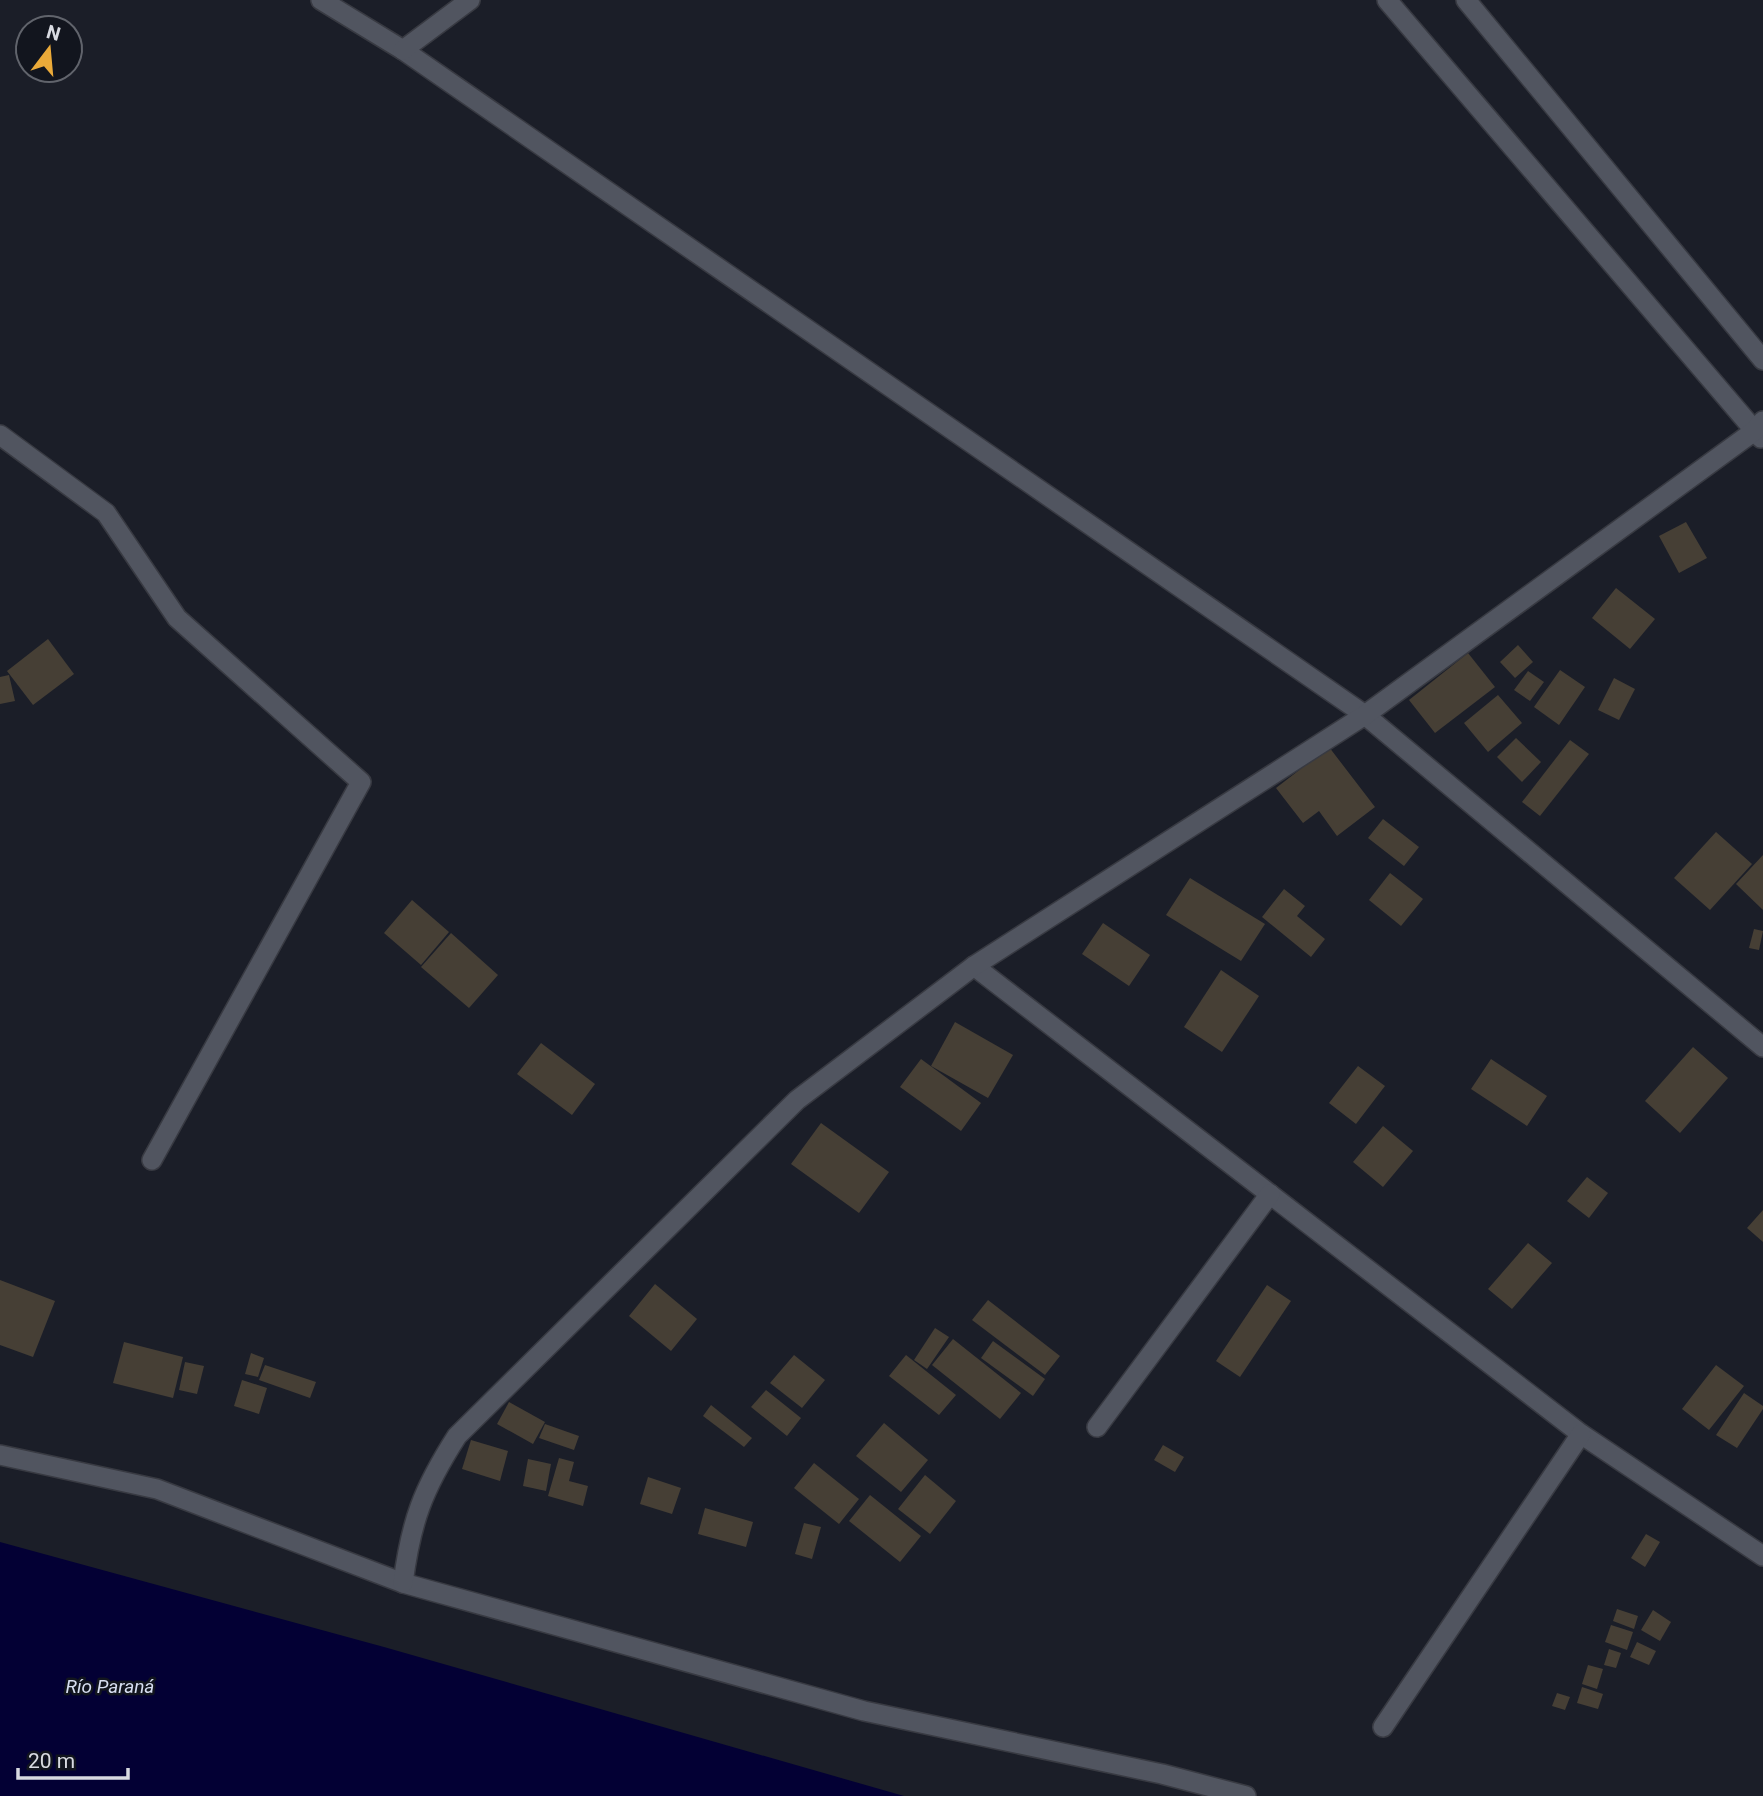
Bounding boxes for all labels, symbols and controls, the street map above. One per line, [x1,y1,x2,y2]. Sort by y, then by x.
north arrow [14,14,84,84]
text: N [44,20,63,46]
water label: Río Paraná [66,1675,154,1698]
scale bar [18,1736,128,1780]
text: 20 m [28,1749,75,1773]

